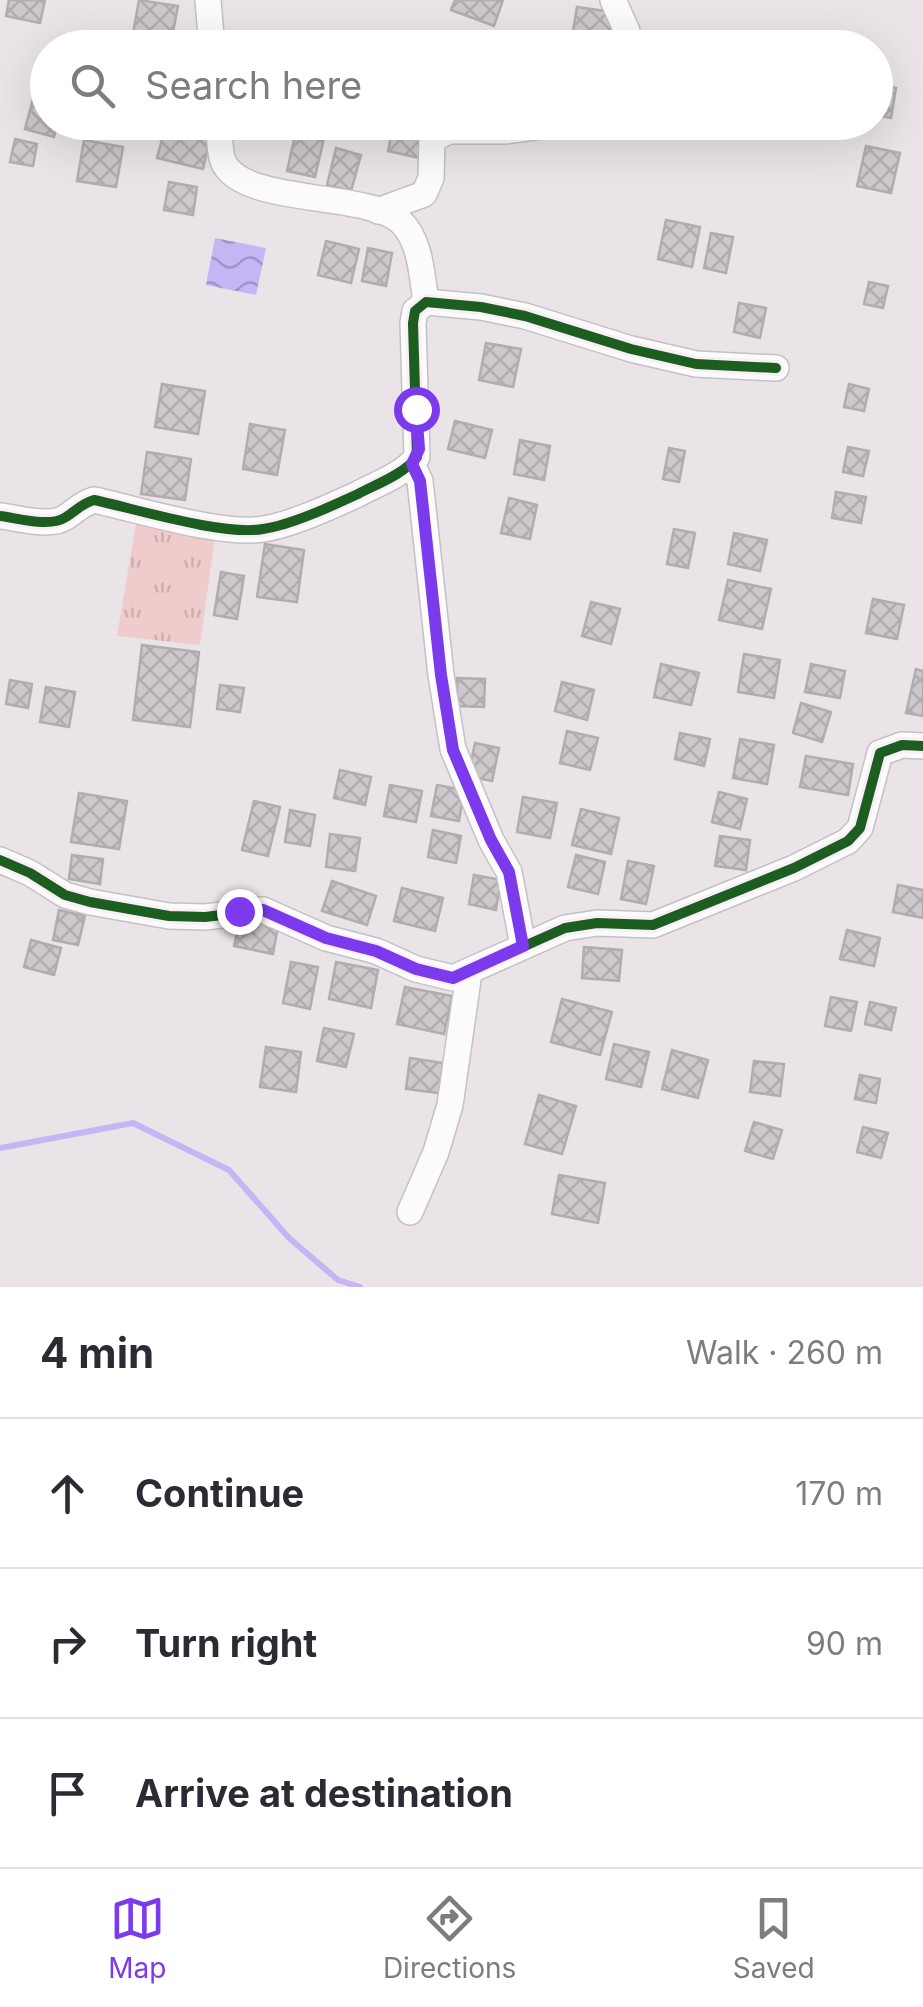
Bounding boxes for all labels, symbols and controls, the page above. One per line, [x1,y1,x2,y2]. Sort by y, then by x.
search box [30,30,893,140]
icon: search [65,58,120,113]
text: Search here [145,62,362,108]
route start [394,387,440,433]
route end [217,889,263,935]
text: 4 min [40,1327,154,1378]
text: Walk · 260 m [686,1333,883,1372]
icon: ahead [40,1466,95,1521]
text: Continue [135,1470,304,1516]
text: 170 m [795,1474,883,1513]
icon: right [40,1616,95,1671]
text: Turn right [135,1620,317,1666]
text: 90 m [806,1624,883,1663]
icon: arrive [40,1766,95,1821]
text: Arrive at destination [135,1770,513,1816]
tab: Map [108,1891,166,1985]
tab: Directions [383,1891,516,1985]
tab: Saved [733,1891,815,1985]

